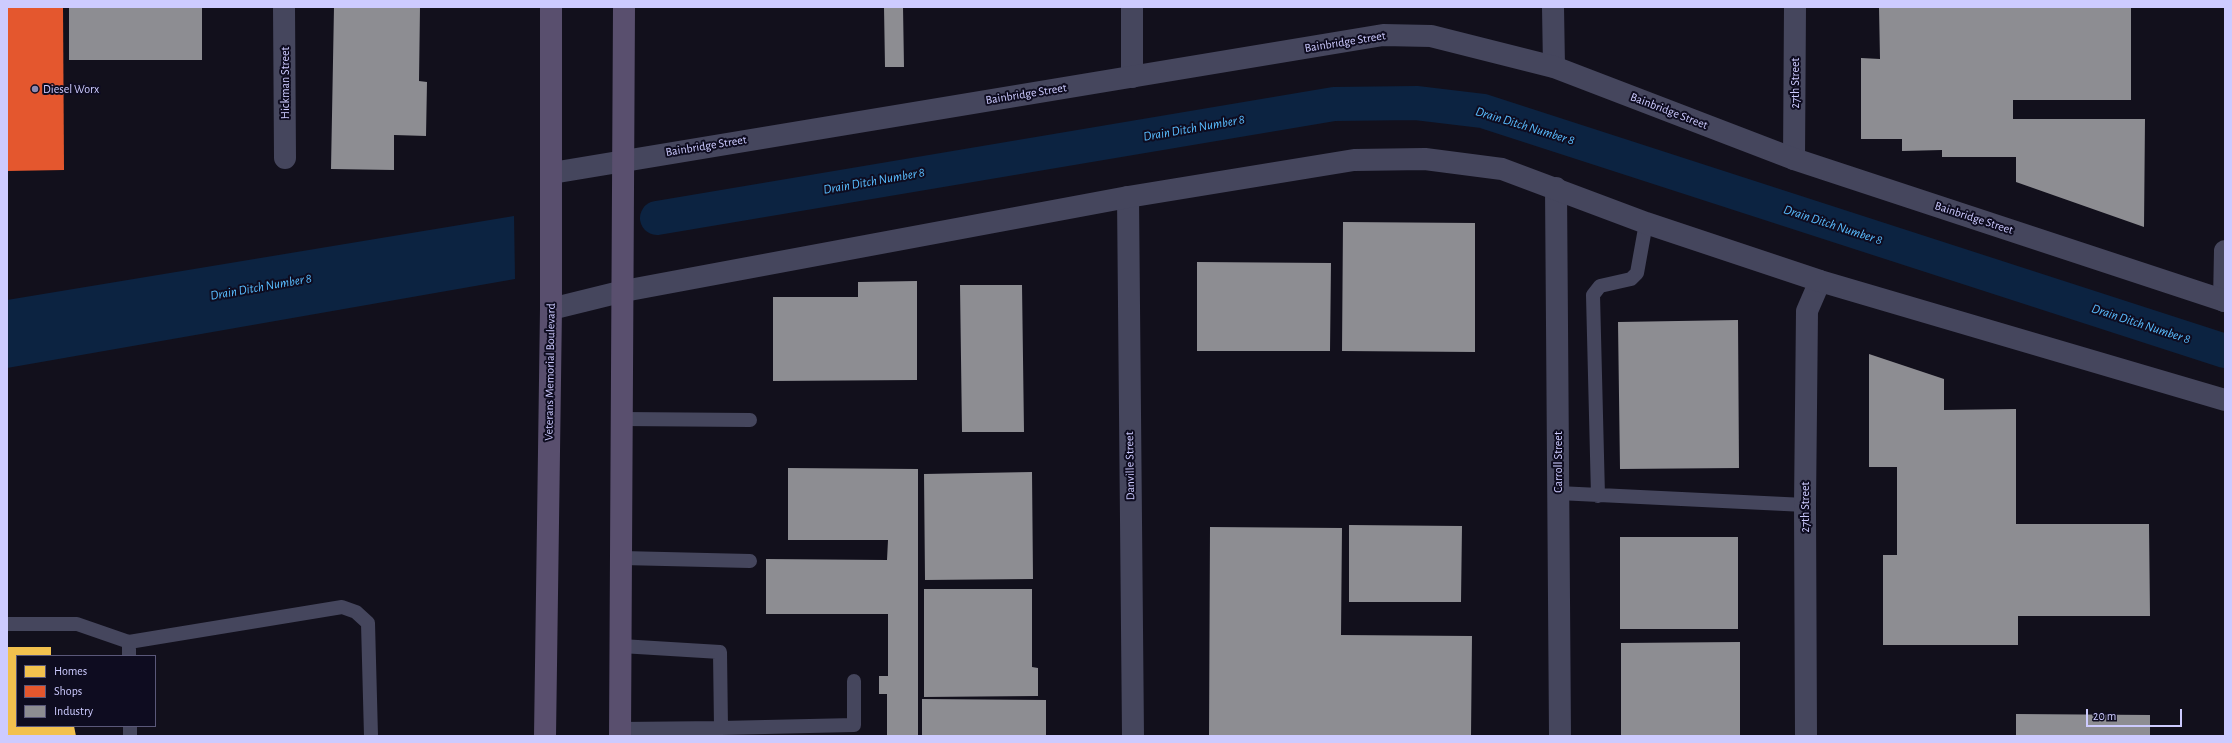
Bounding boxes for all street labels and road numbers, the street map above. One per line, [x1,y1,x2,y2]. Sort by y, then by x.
street label: Bainbridge Street [1304,28,1386,56]
street label: Hickman Street [278,47,292,119]
street label: 27th Street [1788,58,1802,108]
street label: Bainbridge Street [985,80,1067,108]
street label: Bainbridge Street [1628,90,1710,132]
street label: Bainbridge Street [665,132,747,160]
street label: Bainbridge Street [1933,199,2015,237]
street label: Veterans Memorial Boulevard [542,303,558,441]
street label: Danville Street [1122,431,1138,501]
street label: Carroll Street [1551,431,1565,493]
street label: 27th Street [1798,482,1812,532]

